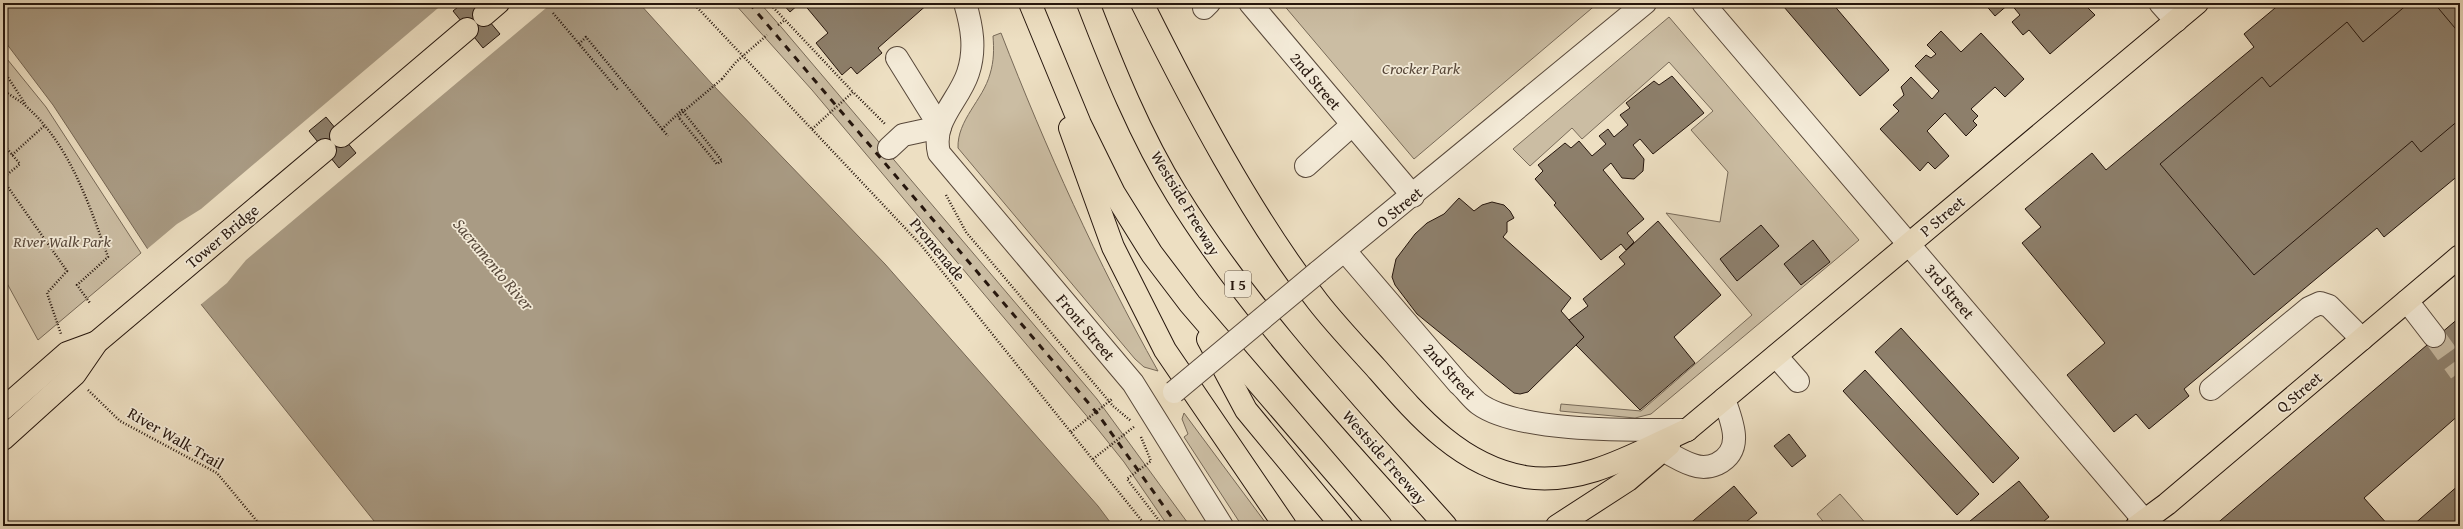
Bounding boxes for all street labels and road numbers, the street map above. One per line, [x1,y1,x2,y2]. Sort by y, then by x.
street label: 2nd Street [1285,47,1348,115]
street label: Westside Freeway [1145,146,1227,260]
street label: O Street [1371,181,1428,233]
street label: P Street [1914,190,1970,242]
street label: Tower Bridge [180,198,264,274]
street label: Promenade [904,212,972,286]
street label: 3rd Street [1919,258,1981,325]
road number: I 5 [1225,271,1251,297]
street label: Front Street [1051,288,1121,366]
street label: 2nd Street [1418,337,1482,405]
street label: Q Street [2271,365,2328,418]
street label: River Walk Trail [123,401,229,476]
street label: Westside Freeway [1337,404,1433,510]

